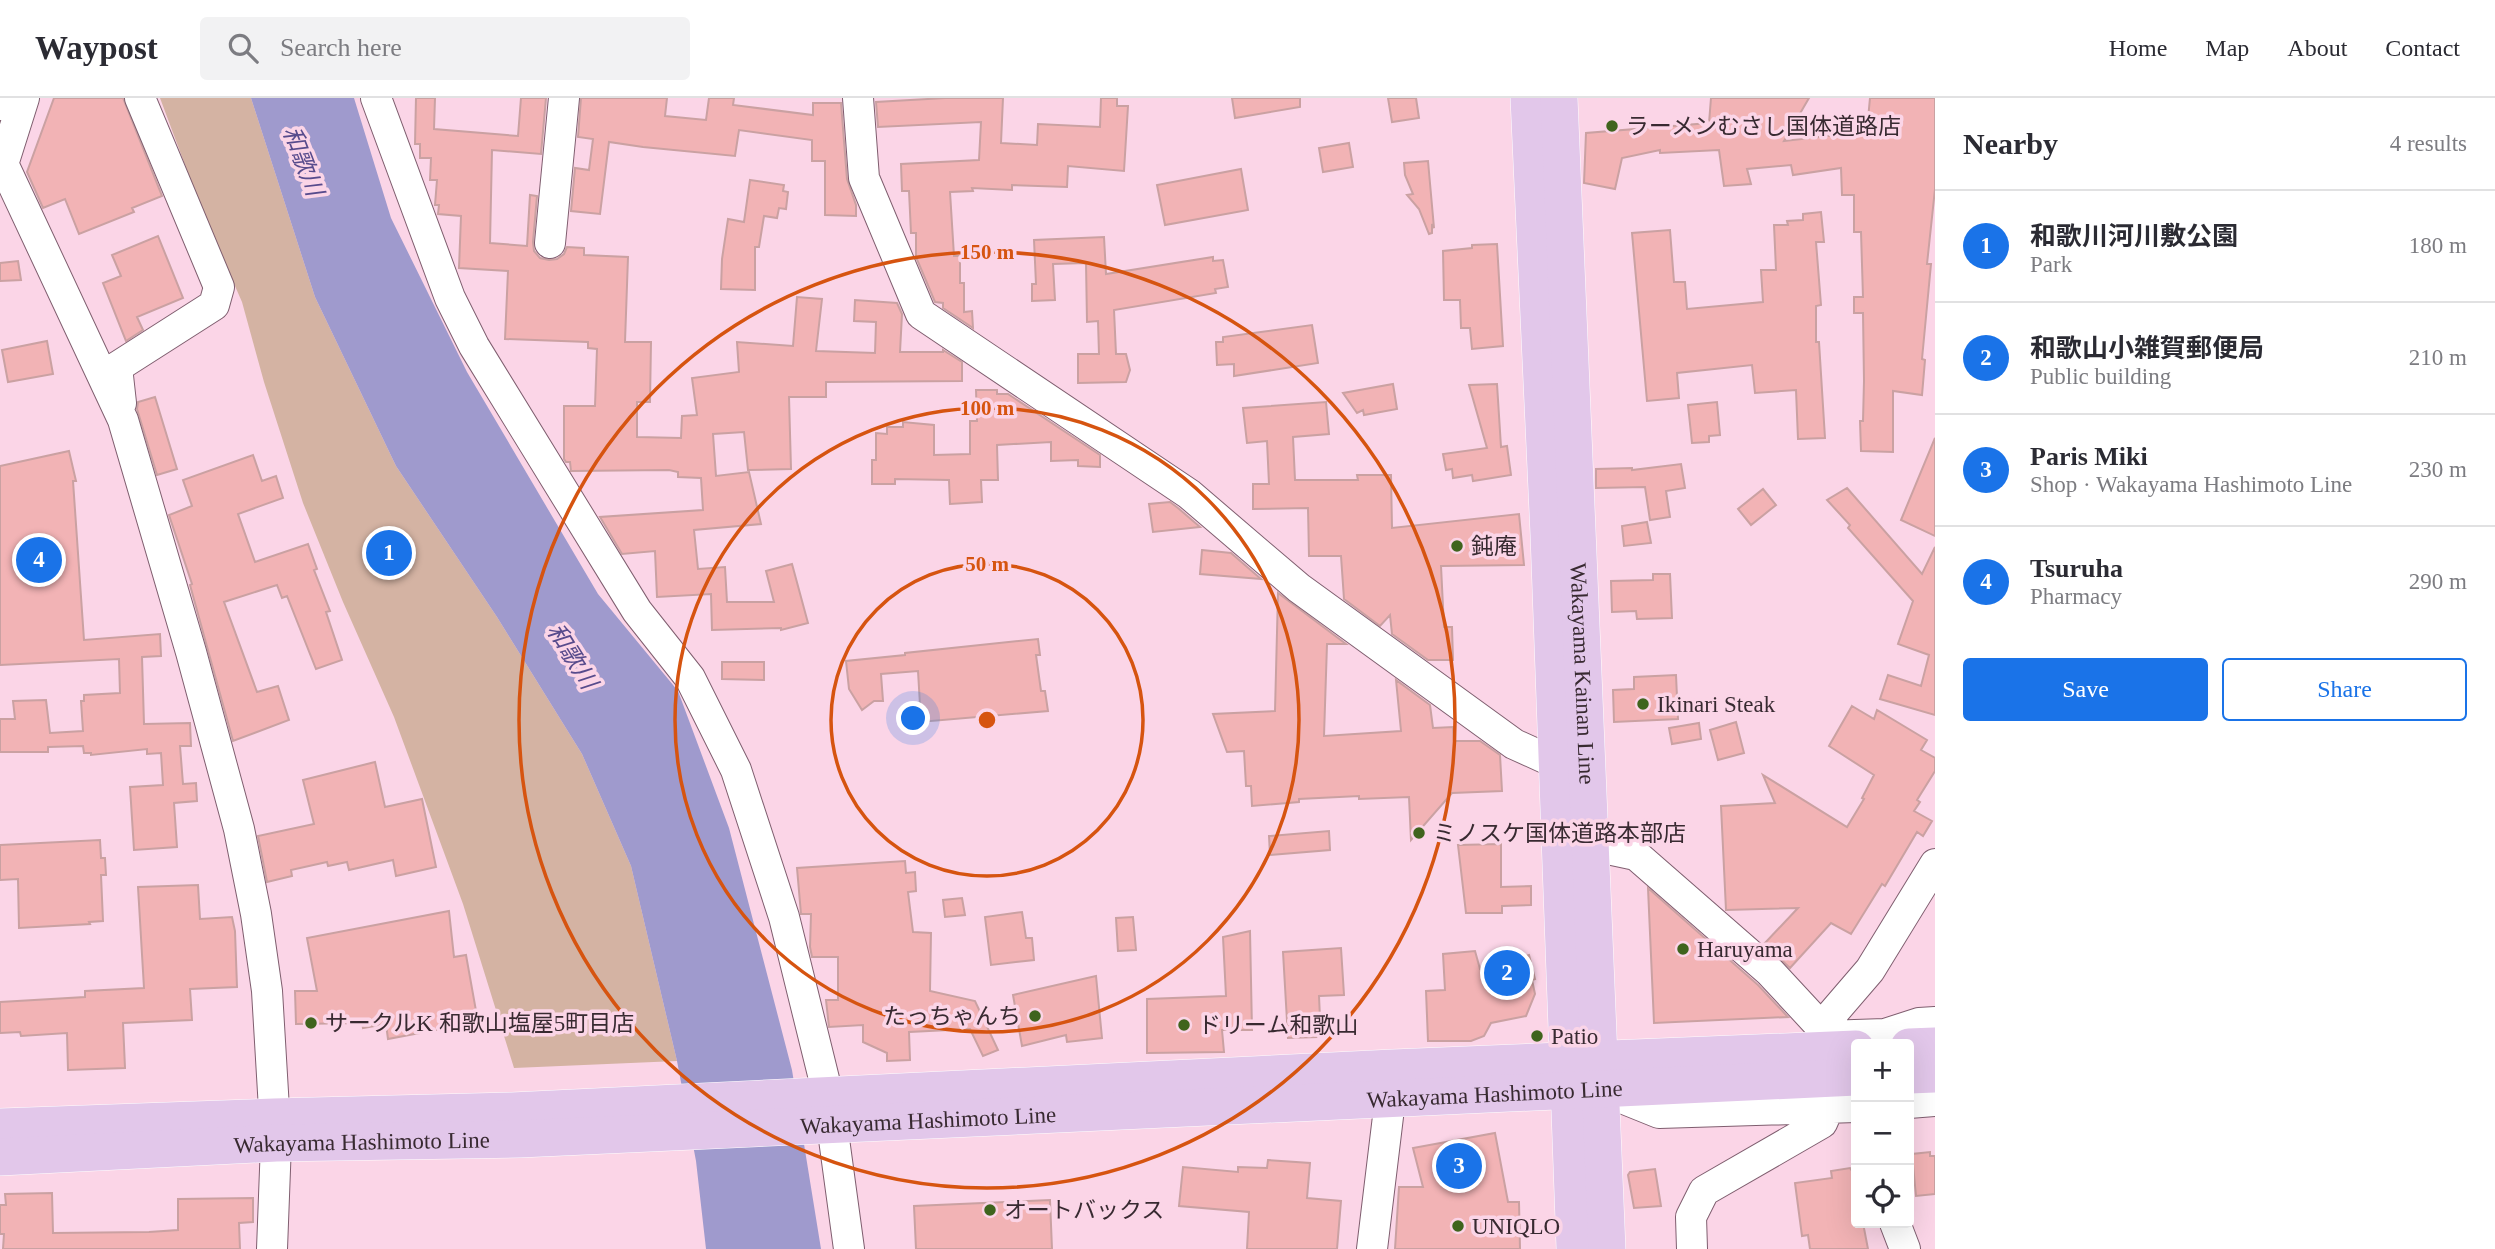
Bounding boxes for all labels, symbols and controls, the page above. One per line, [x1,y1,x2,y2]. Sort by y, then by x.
search box [200,17,690,80]
icon: search [224,29,262,67]
text: Waypost [35,30,158,66]
text: Search here [280,33,402,62]
text: Home [2109,35,2167,61]
text: Map [2205,35,2249,61]
text: About [2287,35,2347,61]
text: Contact [2385,35,2460,61]
place label: ラーメンむさし国体道路店 [1626,114,1901,139]
marker: ラーメンむさし国体道路店 [1604,118,1620,134]
water label: 和歌川 [278,123,329,202]
text: Nearby [1963,127,2058,160]
text: 4 results [2390,131,2467,156]
text: 和歌川河川敷公園 [2030,222,2238,251]
text: 1 [1980,233,1992,258]
text: 180 m [2409,233,2467,258]
text: 150 m [960,240,1015,264]
text: Park [2030,252,2072,277]
text: 和歌山小雑賀郵便局 [2030,334,2264,363]
text: 2 [1980,345,1992,370]
text: 210 m [2409,345,2467,370]
text: Public building [2030,364,2171,389]
text: 100 m [960,396,1015,420]
text: Paris Miki [2030,442,2148,471]
text: 3 [1980,457,1992,482]
text: 230 m [2409,457,2467,482]
text: Shop · Wakayama Hashimoto Line [2030,472,2352,497]
pin: 1 [366,527,412,579]
pin: 4 [16,534,62,586]
place label: 鈍庵 [1471,534,1517,559]
marker: 鈍庵 [1449,538,1465,554]
text: 50 m [965,552,1009,576]
text: Tsuruha [2030,554,2123,583]
street label: Wakayama Kainan Line [1566,562,1600,785]
text: 4 [1980,569,1992,594]
text: 290 m [2409,569,2467,594]
text: Pharmacy [2030,584,2122,609]
water label: 和歌川 [542,619,604,696]
button: Save [1963,658,2208,721]
button: Share [2222,658,2467,721]
place label: Ikinari Steak [1657,692,1776,717]
marker: Ikinari Steak [1635,696,1651,712]
your location [896,701,930,735]
centre of rings [975,708,999,732]
place label: ミノスケ国体道路本部店 [1433,821,1686,846]
marker: ミノスケ国体道路本部店 [1411,825,1427,841]
place label: Haruyama [1697,937,1793,962]
marker: Haruyama [1675,941,1691,957]
pin: 2 [1484,947,1530,999]
place label: たっちゃんち [883,1004,1021,1029]
marker: たっちゃんち [1027,1008,1043,1024]
place label: サークルK 和歌山塩屋5町目店 [325,1011,634,1036]
place label: ドリーム和歌山 [1198,1013,1358,1038]
marker: サークルK 和歌山塩屋5町目店 [303,1015,319,1031]
marker: ドリーム和歌山 [1176,1017,1192,1033]
place label: Patio [1551,1024,1598,1049]
marker: Patio [1529,1028,1545,1044]
map controls [1851,1039,1914,1228]
button: + [1851,1039,1914,1102]
street label: Wakayama Hashimoto Line [1366,1075,1623,1112]
street label: Wakayama Hashimoto Line [800,1102,1057,1138]
button: − [1851,1102,1914,1165]
street label: Wakayama Hashimoto Line [233,1127,490,1158]
pin: 3 [1436,1140,1482,1192]
button: locate [1851,1165,1914,1228]
place label: オートバックス [1004,1198,1164,1223]
marker: オートバックス [982,1202,998,1218]
place label: UNIQLO [1472,1214,1560,1239]
marker: UNIQLO [1450,1218,1466,1234]

